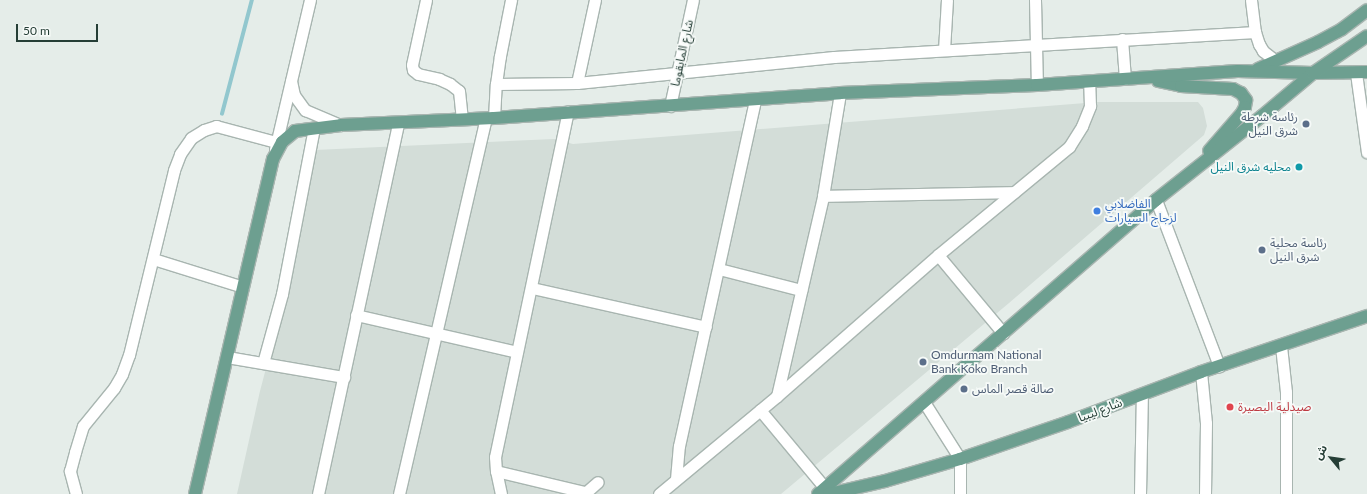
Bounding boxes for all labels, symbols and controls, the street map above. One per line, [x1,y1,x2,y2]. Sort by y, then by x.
scale bar [18,16,100,42]
street label: شارع المايقوما [668,18,696,88]
text: 50 m [23,23,50,38]
place label: رئاسة شرطة شرق النيل [1241,110,1298,138]
marker: رئاسة شرطة شرق النيل [1301,119,1311,129]
place label: محليه شرق النيل [1211,160,1291,174]
marker: محليه شرق النيل [1294,162,1304,172]
place label: الفاضلابي لزجاج السيارات [1105,197,1177,225]
marker: الفاضلابي لزجاج السيارات [1092,206,1102,216]
place label: رئاسة محلية شرق النيل [1270,236,1327,264]
marker: رئاسة محلية شرق النيل [1257,245,1267,255]
place label: Omdurmam National Bank Koko Branch [931,348,1041,376]
marker: Omdurmam National Bank Koko Branch [918,357,928,367]
place label: صالة قصر الماس [972,382,1054,396]
marker: صالة قصر الماس [959,384,969,394]
street label: شارع ليبيا [1076,395,1124,425]
place label: صيدلية البصيرة [1238,400,1311,414]
marker: صيدلية البصيرة [1225,402,1235,412]
north arrow [1311,438,1351,478]
text: ش [1311,442,1329,462]

